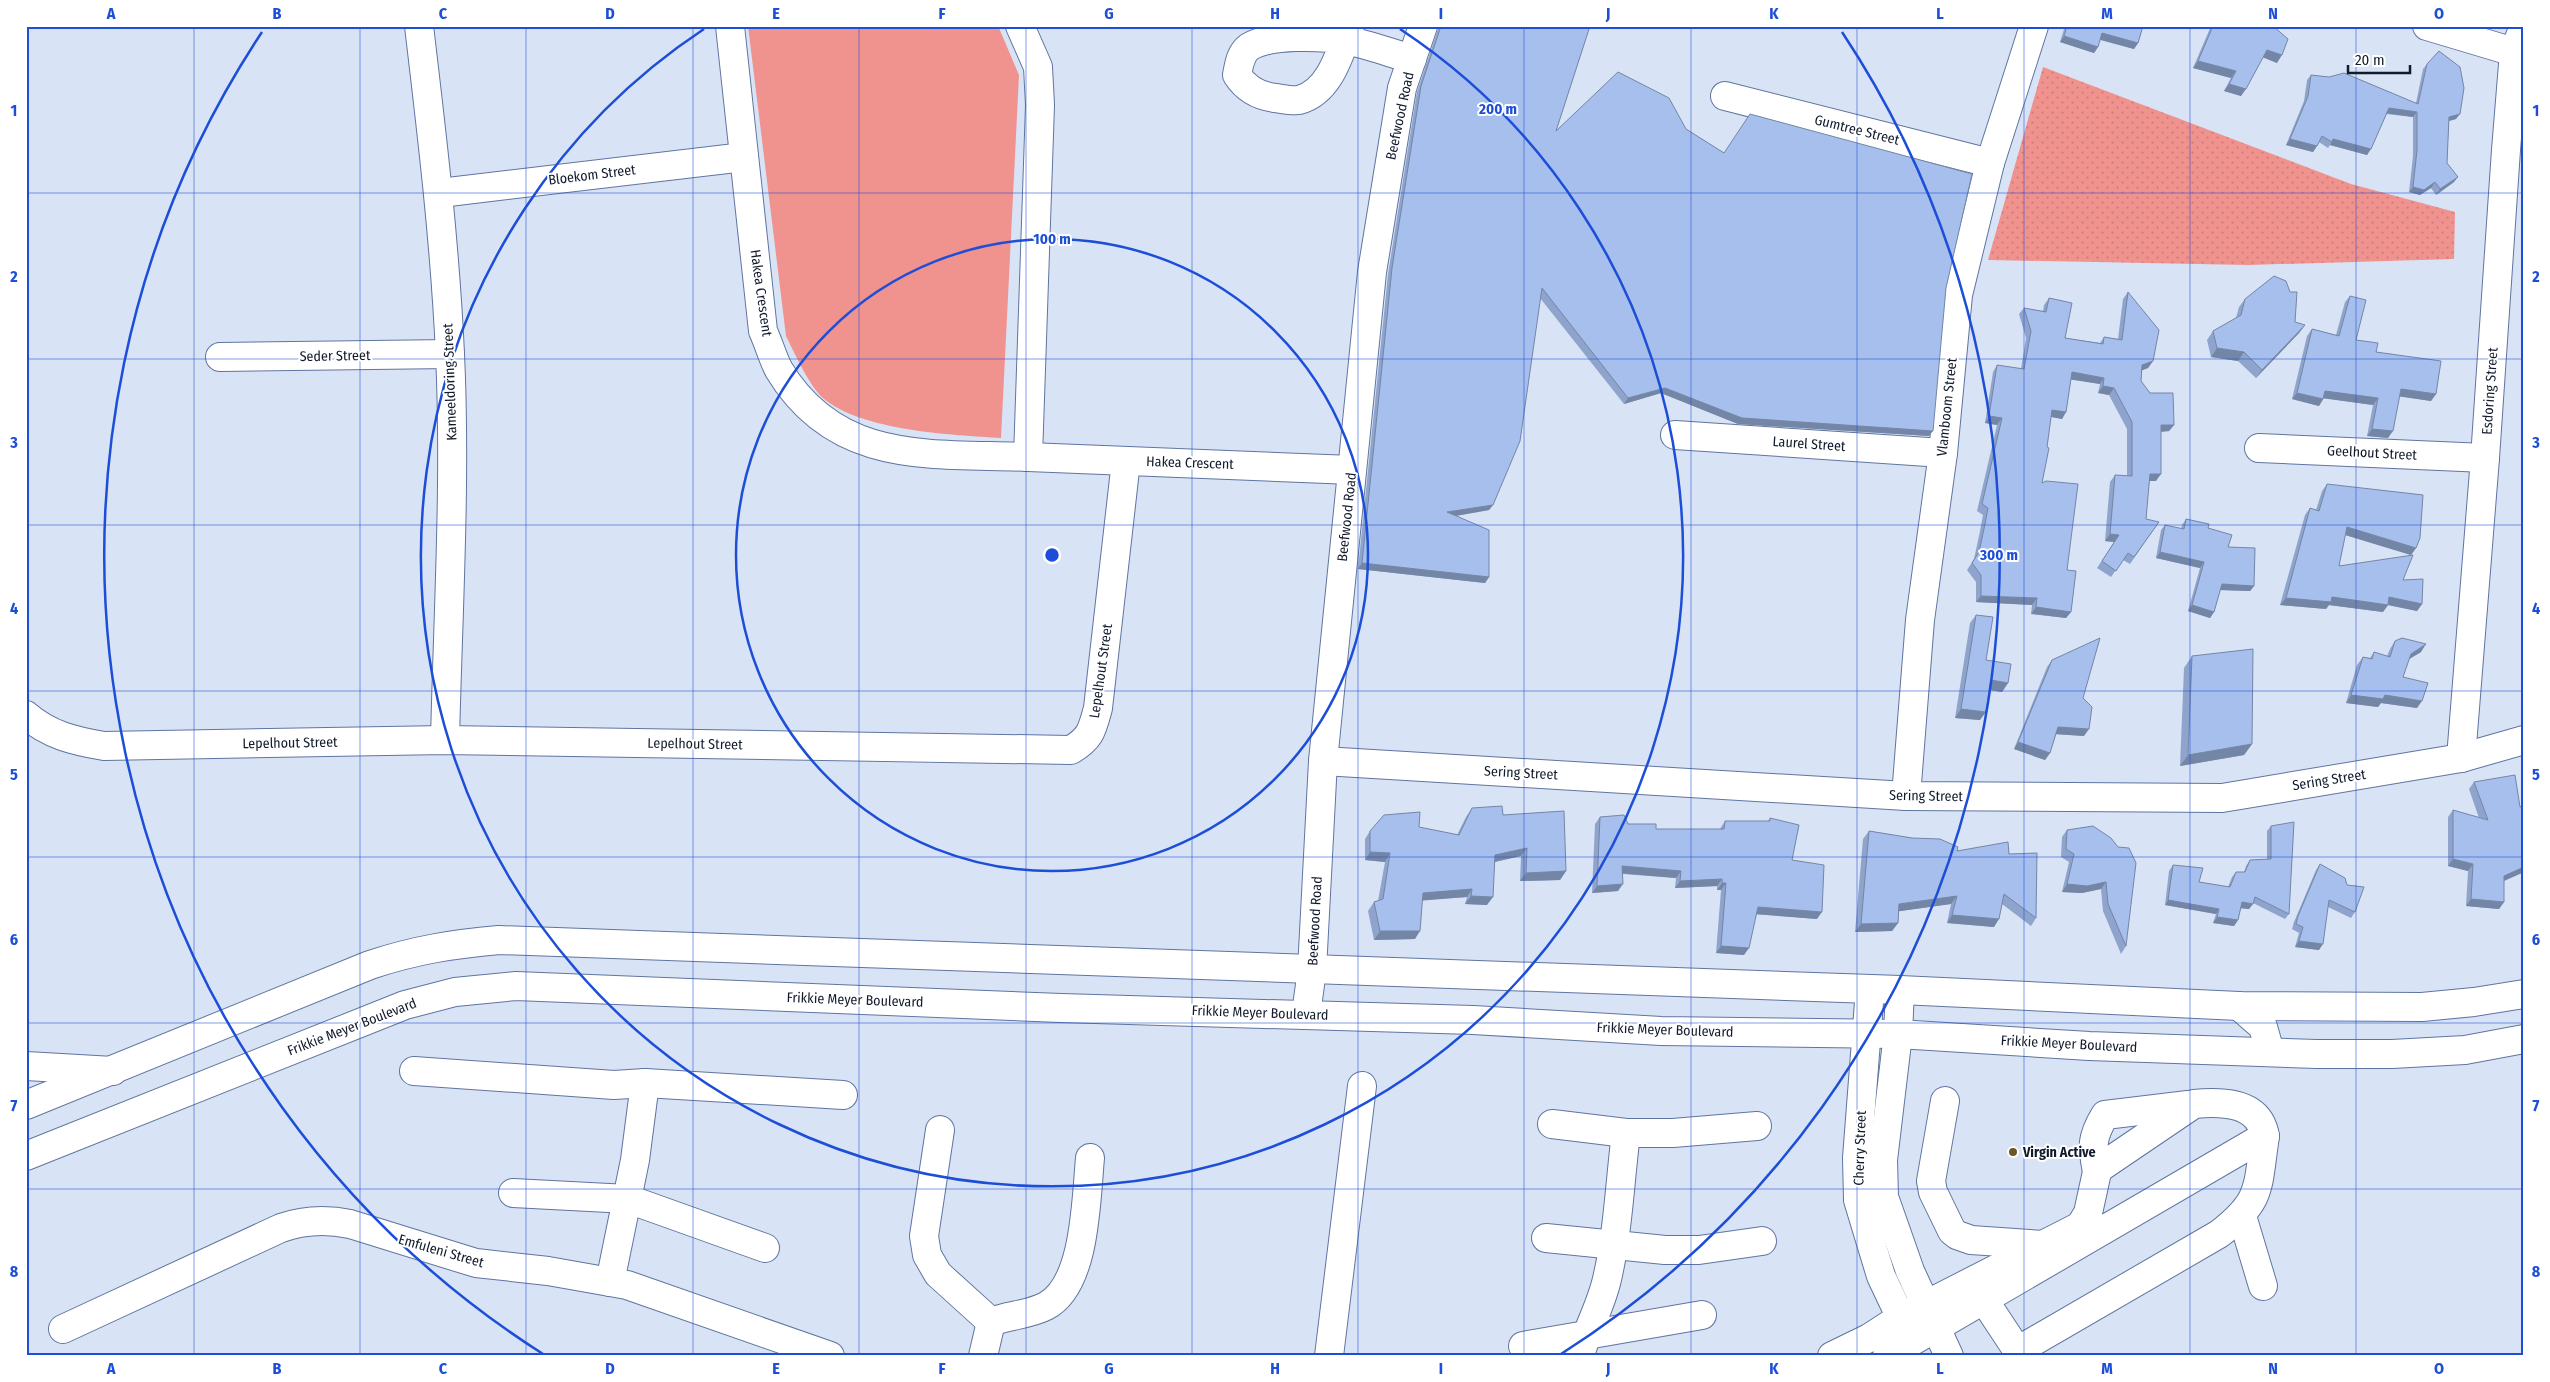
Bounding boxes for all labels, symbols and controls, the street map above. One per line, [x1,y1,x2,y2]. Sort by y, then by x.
text: A [106,4,116,23]
text: B [273,4,282,23]
text: C [439,4,448,23]
text: D [605,4,615,23]
text: E [772,4,780,23]
text: F [938,4,946,23]
text: G [1104,4,1114,23]
text: H [1270,4,1280,23]
text: I [1439,4,1443,23]
text: J [1605,4,1610,23]
text: K [1769,4,1779,23]
text: L [1936,4,1944,23]
text: M [2101,4,2113,23]
text: N [2268,4,2278,23]
text: O [2434,4,2444,23]
scale bar [2348,42,2410,74]
text: 20 m [2355,51,2385,69]
street label: Beefwood Road [1382,70,1418,162]
text: 200 m [1478,100,1517,118]
text: 1 [11,101,17,120]
text: 1 [2533,101,2539,120]
street label: Gumtree Street [1813,111,1902,149]
street label: Bloekom Street [547,161,637,189]
text: 100 m [1033,230,1071,248]
street label: Hakea Crescent [746,248,776,338]
text: 2 [9,267,18,286]
text: 2 [2531,267,2540,286]
street label: Kameeldoring Street [439,323,461,441]
street label: Esdoring Street [2478,346,2502,435]
street label: Seder Street [299,347,371,365]
street label: Vlamboom Street [1933,356,1961,457]
text: 3 [9,433,18,452]
street label: Laurel Street [1772,433,1846,455]
text: 3 [2531,433,2540,452]
street label: Geelhout Street [2327,442,2418,464]
street label: Hakea Crescent [1146,453,1234,473]
street label: Beefwood Road [1334,472,1360,562]
centre of rings [1043,546,1061,564]
text: 300 m [1979,546,2018,564]
text: 4 [10,599,18,618]
text: 4 [2532,599,2540,618]
street label: Lepelhout Street [1086,622,1116,719]
street label: Lepelhout Street [242,734,338,752]
street label: Lepelhout Street [647,735,743,753]
street label: Sering Street [1484,763,1559,783]
text: 5 [10,765,18,784]
text: 5 [2532,765,2540,784]
street label: Sering Street [2291,766,2367,794]
street label: Sering Street [1889,787,1964,805]
street label: Beefwood Road [1304,876,1326,966]
text: 6 [10,930,18,949]
text: 6 [2532,930,2540,949]
street label: Frikkie Meyer Boulevard [786,989,924,1011]
street label: Frikkie Meyer Boulevard [285,995,419,1059]
street label: Frikkie Meyer Boulevard [1191,1002,1329,1024]
street label: Frikkie Meyer Boulevard [1596,1019,1734,1041]
street label: Frikkie Meyer Boulevard [2000,1032,2138,1056]
text: 7 [11,1096,18,1115]
text: 7 [2533,1096,2540,1115]
street label: Cherry Street [1850,1110,1870,1186]
place label: Virgin Active [2022,1144,2096,1161]
marker: Virgin Active [2007,1146,2019,1158]
street label: Emfuleni Street [396,1231,486,1271]
text: 8 [10,1262,19,1281]
text: 8 [2532,1262,2541,1281]
text: A [106,1359,116,1378]
text: B [273,1359,282,1378]
text: C [439,1359,448,1378]
text: D [605,1359,615,1378]
text: E [772,1359,780,1378]
text: F [938,1359,946,1378]
text: G [1104,1359,1114,1378]
text: H [1270,1359,1280,1378]
text: I [1439,1359,1443,1378]
text: J [1605,1359,1610,1378]
text: K [1769,1359,1779,1378]
text: L [1936,1359,1944,1378]
text: M [2101,1359,2113,1378]
text: N [2268,1359,2278,1378]
text: O [2434,1359,2444,1378]

